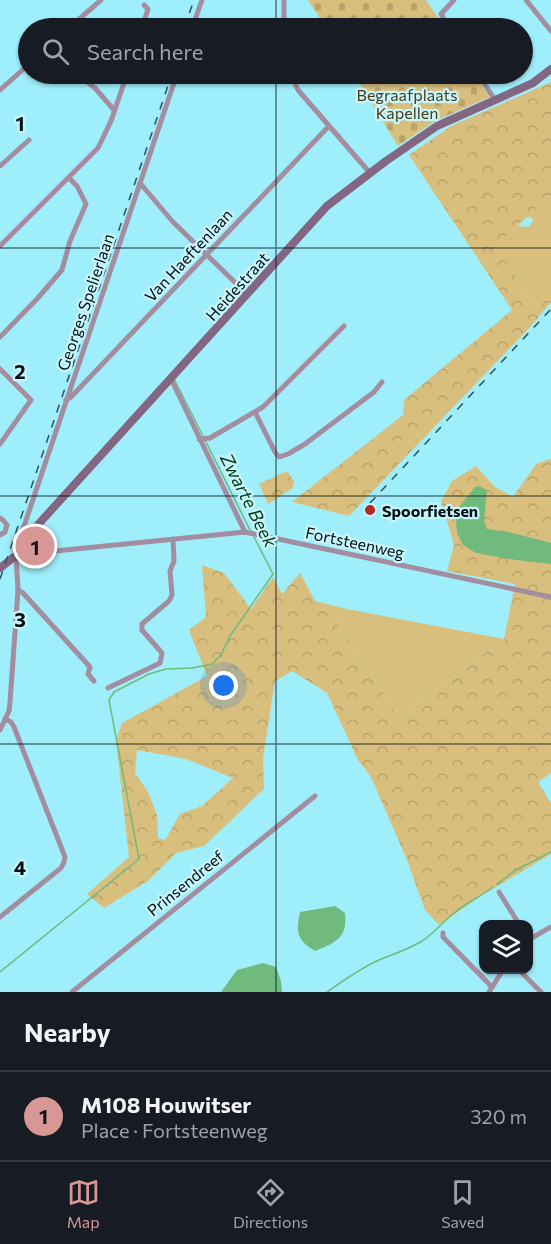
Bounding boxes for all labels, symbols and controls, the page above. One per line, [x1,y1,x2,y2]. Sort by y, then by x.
search box [18,18,533,84]
icon: search [39,35,72,68]
text: Search here [87,38,203,65]
park label: Begraafplaats Kapellen [357,85,457,122]
text: 1 [15,111,25,135]
street label: Van Haeftenlaan [140,205,236,305]
street label: Georges Spelierlaan [53,231,117,373]
street label: Heidestraat [201,248,273,324]
text: 2 [14,359,26,383]
water label: Zwarte Beek [215,448,283,552]
place label: Spoorfietsen [382,501,478,520]
marker: Spoorfietsen [363,503,377,517]
street label: Fortsteenweg [304,522,406,562]
pin: 1 [15,524,54,568]
text: 3 [14,607,26,631]
your location [209,671,238,700]
street label: Prinsendreef [143,846,228,920]
text: 4 [14,855,26,879]
map controls [479,920,533,974]
button: layers [479,920,533,974]
text: Nearby [24,1016,111,1047]
text: M108 Houwitser [81,1091,251,1118]
text: 1 [39,1104,48,1128]
text: 320 m [470,1104,527,1128]
text: Place · Fortsteenweg [81,1118,268,1142]
tab: Map [67,1176,100,1231]
tab: Directions [233,1176,308,1231]
tab: Saved [441,1176,484,1231]

